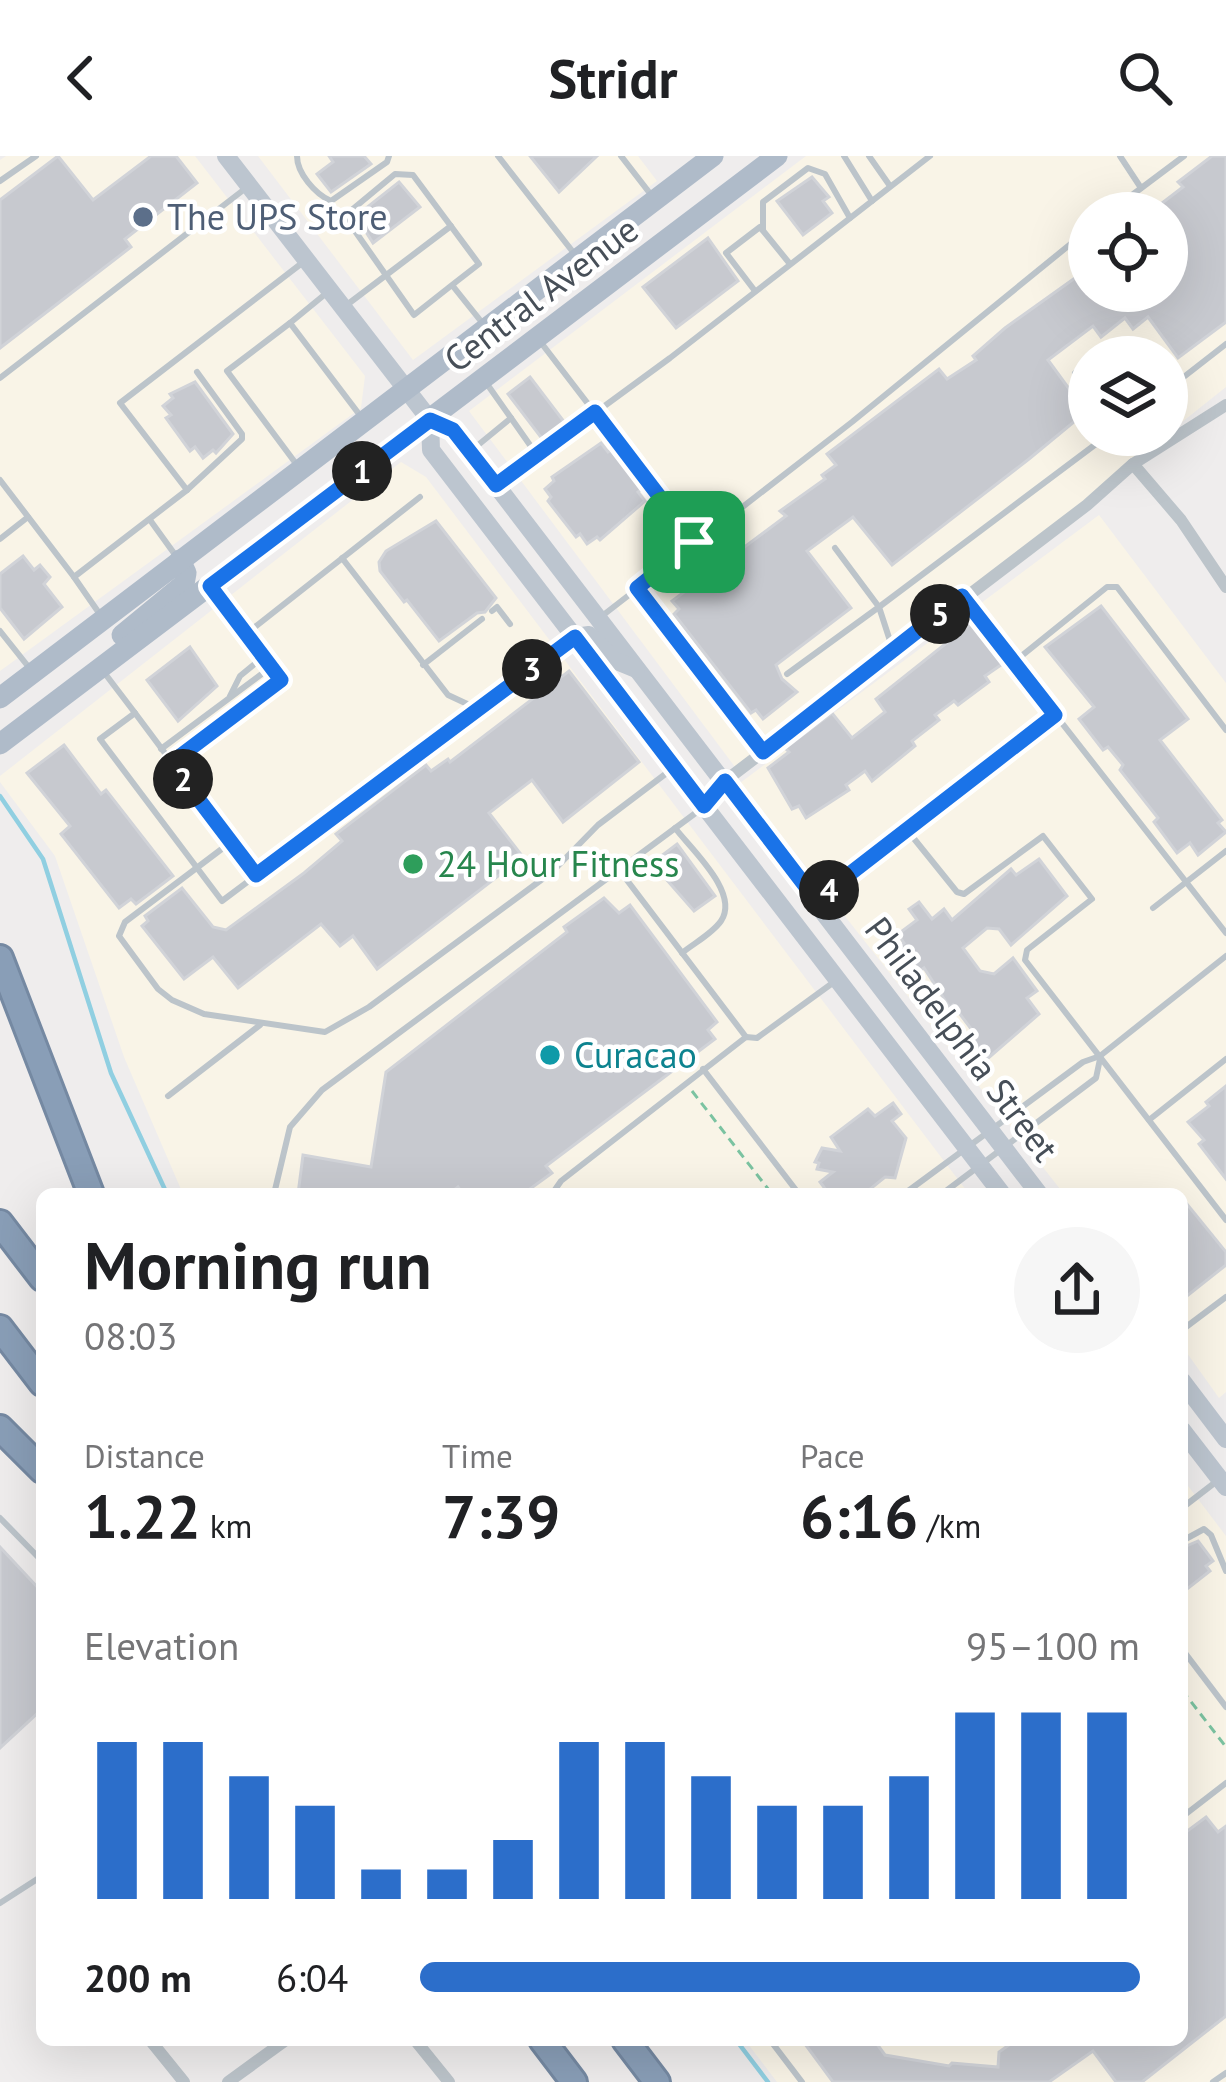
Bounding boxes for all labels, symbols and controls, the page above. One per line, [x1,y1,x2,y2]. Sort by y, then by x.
text: Stridr [548,43,678,113]
icon: back [48,45,114,111]
icon: search [1112,45,1178,111]
map controls [1068,192,1188,456]
button: locate [1068,192,1188,312]
place label: The UPS Store [167,193,388,240]
marker: The UPS Store [130,204,156,230]
street label: Central Avenue [434,205,647,382]
button: layers [1068,336,1188,456]
pin: 1 [332,441,392,501]
text: 1 [353,449,371,492]
pin [643,491,745,593]
icon: arrive [661,509,727,575]
pin: 5 [910,584,970,644]
text: 5 [931,592,949,635]
pin: 3 [502,639,562,699]
text: 3 [523,647,541,690]
pin: 2 [153,749,213,809]
text: 2 [174,757,192,800]
place label: 24 Hour Fitness [437,840,679,887]
marker: 24 Hour Fitness [400,851,426,877]
pin: 4 [799,860,859,920]
text: 4 [820,868,838,911]
street label: Philadelphia Street [855,907,1070,1170]
place label: Curacao [574,1031,697,1078]
marker: Curacao [537,1042,563,1068]
text: Morning run [84,1222,432,1307]
button: share [1014,1227,1140,1353]
text: 08:03 [84,1310,178,1361]
text: Distance [84,1434,205,1477]
text: Time [442,1434,513,1477]
text: Pace [800,1434,865,1477]
text: 1.22 [84,1477,201,1555]
text: 7:39 [442,1477,560,1555]
text: 6:16 [800,1477,918,1555]
text: km [201,1504,252,1547]
text: /km [918,1504,981,1547]
text: Elevation [84,1620,239,1671]
text: 95–100 m [966,1620,1140,1671]
text: 200 m [84,1952,192,2003]
text: 6:04 [276,1952,348,2003]

